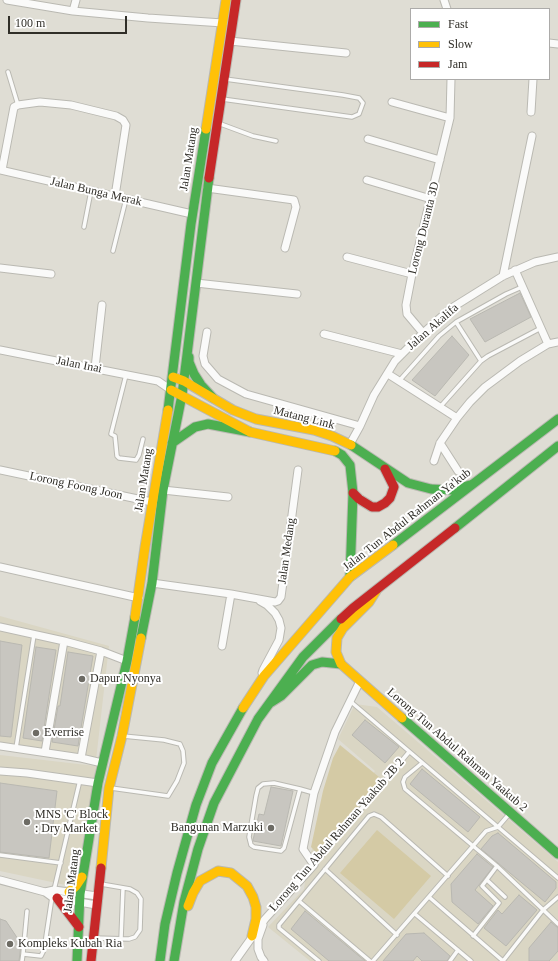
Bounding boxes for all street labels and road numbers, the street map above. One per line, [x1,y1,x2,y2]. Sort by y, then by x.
street label: Jalan Matang [177,126,201,192]
street label: Jalan Bunga Merak [49,174,143,210]
street label: Lorong Duranta 3D [406,180,442,276]
street label: Jalan Akalifa [404,301,462,353]
street label: Jalan Inai [55,354,103,376]
street label: Matang Link [272,403,336,433]
street label: Jalan Matang [132,447,156,513]
street label: Jalan Tun Abdul Rahman Ya'kub [340,466,474,574]
street label: Lorong Foong Joon [28,469,124,503]
street label: Jalan Medang [275,517,299,585]
street label: Lorong Tun Abdul Rahman Yaakub 2 [384,685,530,815]
street label: Lorong Tun Abdul Rahman Yaakub 2B 2 [267,755,407,915]
street label: Jalan Matang [61,848,83,914]

